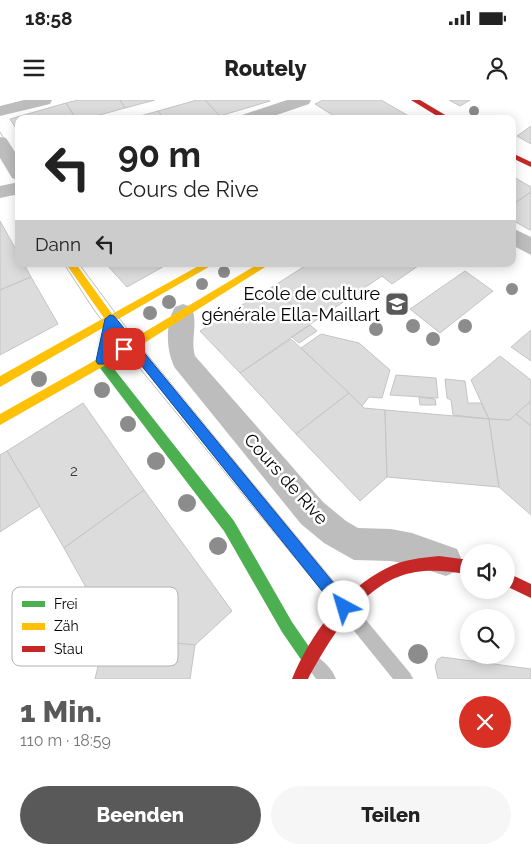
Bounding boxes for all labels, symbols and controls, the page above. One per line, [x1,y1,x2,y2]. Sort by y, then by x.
text: 18:58 [25,7,73,29]
icon: menu [20,54,48,82]
icon: person [483,54,511,82]
text: Routely [224,55,307,81]
text: 90 m [118,134,201,175]
icon: left [35,135,100,200]
text: Cours de Rive [118,176,259,202]
icon: left [91,230,119,258]
text: Dann [35,233,81,255]
place label: Ecole de culture générale Ella-Maillart [202,283,380,325]
school or university icon: Ecole de culture générale Ella-Maillart [384,291,410,317]
pin [103,328,145,370]
icon: arrive [110,335,138,363]
street label: Cours de Rive [240,429,333,529]
house number: 2 [70,462,78,480]
map controls [460,544,515,664]
button: sound [460,544,515,599]
position arrow [317,580,369,632]
legend [12,587,178,666]
text: Frei [54,596,78,612]
button: search [460,609,515,664]
text: Zäh [54,618,79,634]
text: Stau [54,641,83,657]
text: 1 Min. [20,694,102,729]
button: close [459,696,511,748]
text: 110 m · 18:59 [20,731,111,750]
button: Beenden [20,786,261,844]
button: Teilen [271,786,511,844]

